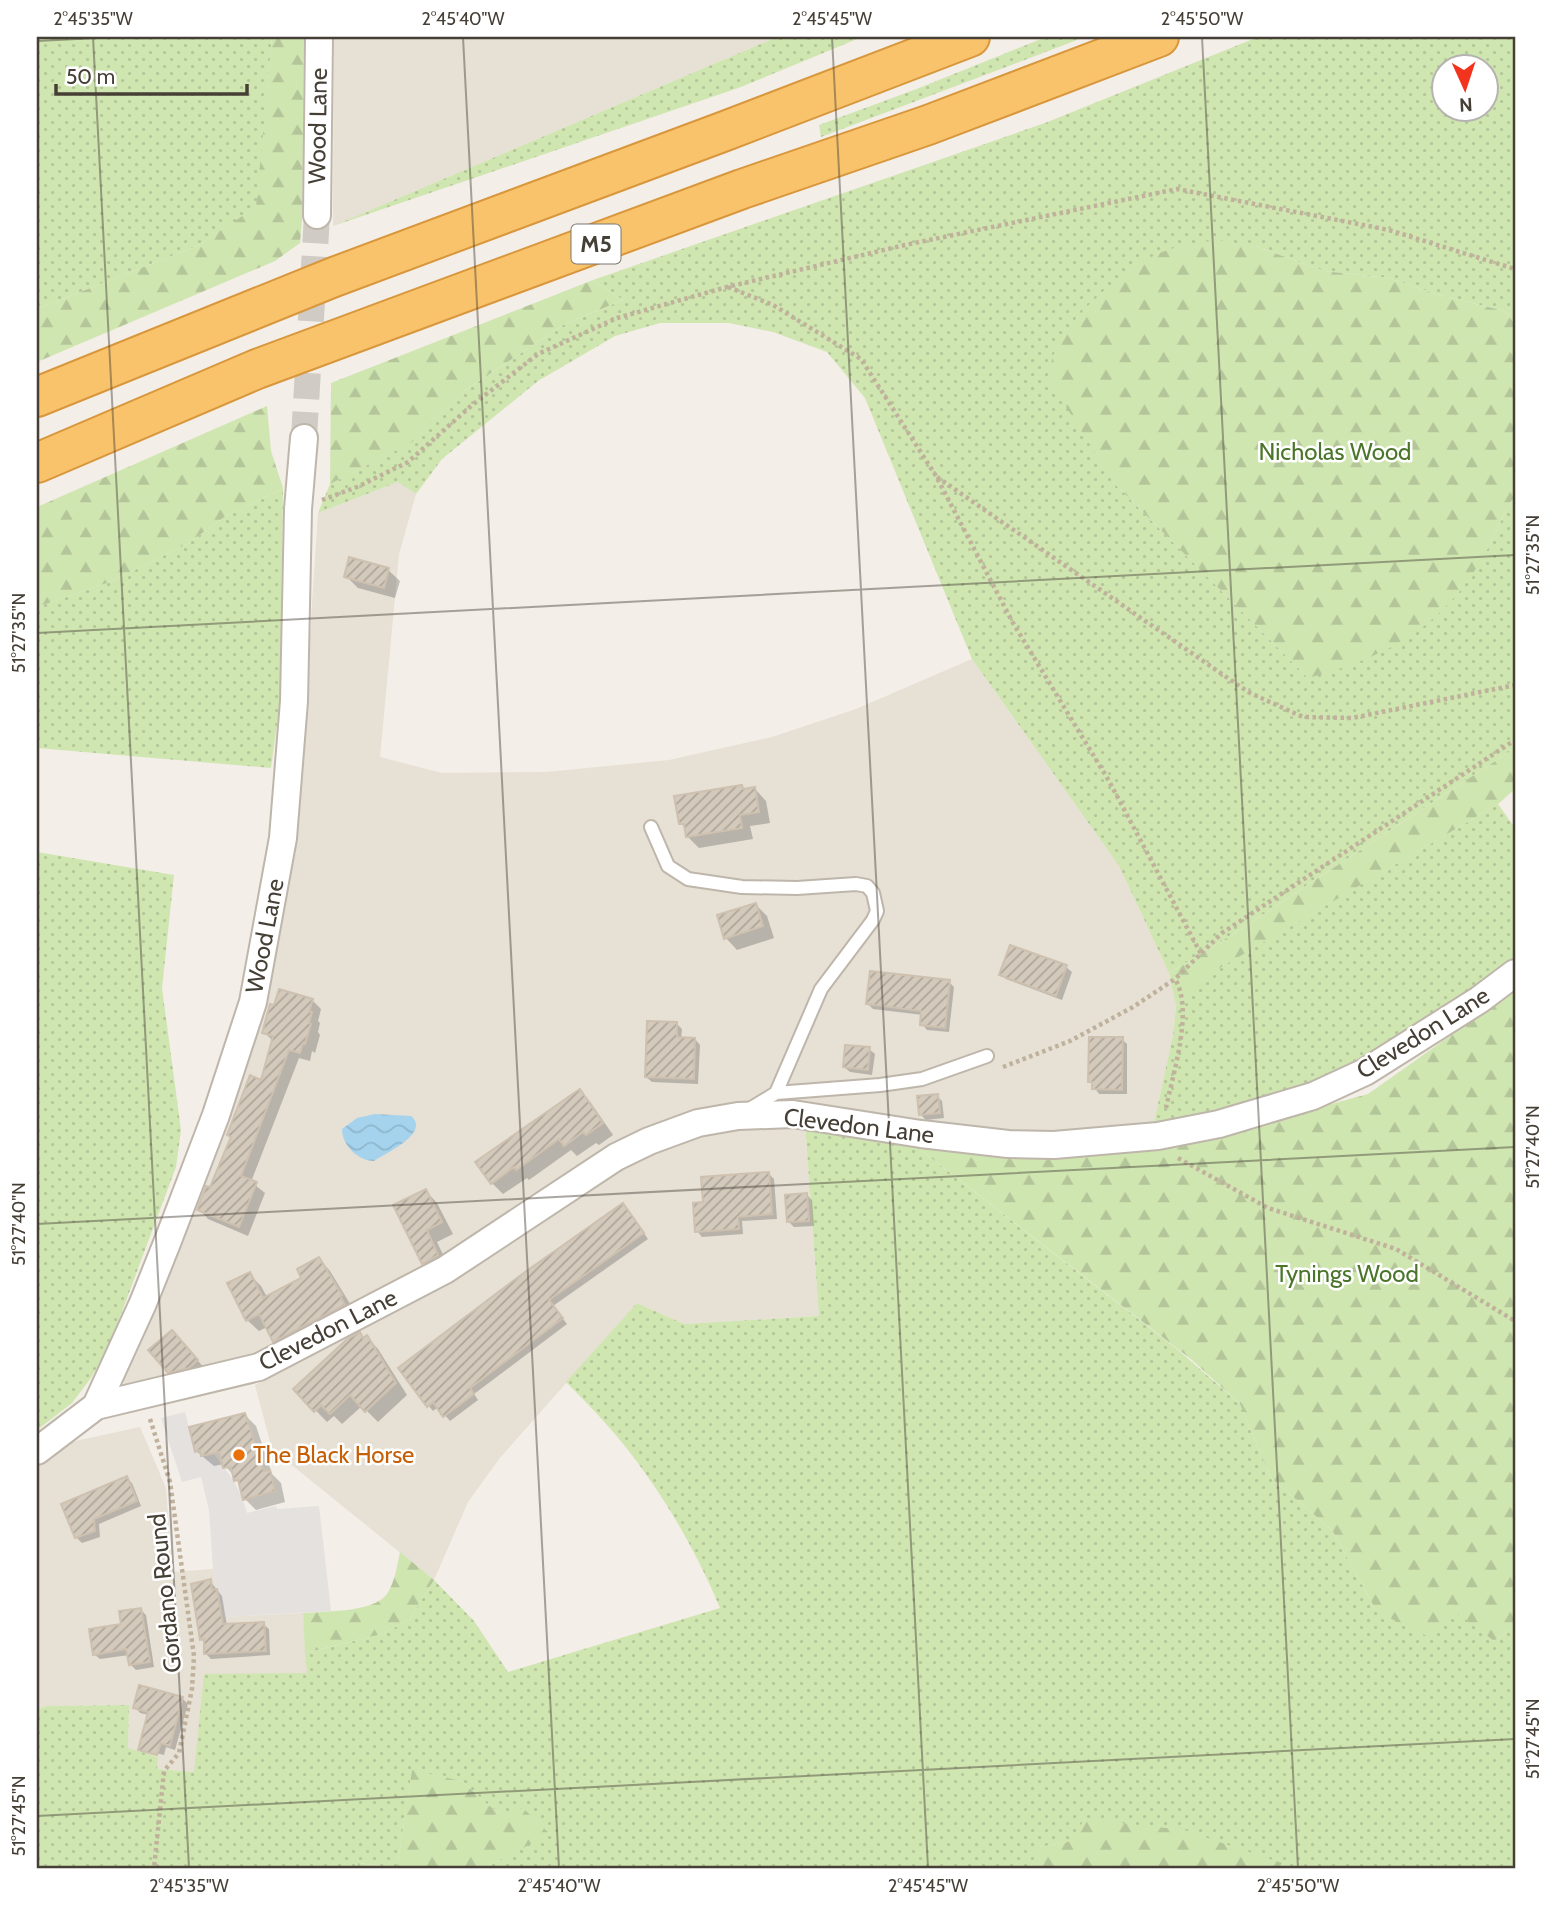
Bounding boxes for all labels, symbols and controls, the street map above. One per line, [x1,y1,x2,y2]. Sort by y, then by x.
text: 2°45'35"W [53,8,133,30]
text: 2°45'40"W [422,8,504,30]
text: 2°45'45"W [792,8,872,30]
text: 2°45'50"W [1161,8,1243,30]
scale bar [56,52,247,96]
north arrow [1430,52,1500,122]
text: 50 m [66,64,115,89]
street label: Wood Lane [302,68,333,184]
text: N [1459,93,1473,116]
road number: M5 [572,224,620,264]
park label: Nicholas Wood [1259,437,1411,466]
text: 51°27'35"N [1522,515,1544,595]
text: 51°27'35"N [8,593,30,673]
street label: Wood Lane [239,876,290,996]
street label: Clevedon Lane [1351,980,1494,1085]
street label: Clevedon Lane [782,1102,936,1149]
text: 51°27'40"N [1522,1105,1544,1189]
text: 51°27'40"N [8,1182,30,1266]
park label: Tynings Wood [1275,1259,1419,1288]
street label: Clevedon Lane [254,1282,402,1377]
place label: The Black Horse [253,1440,414,1469]
marker: The Black Horse [231,1447,247,1463]
street label: Gordano Round [142,1512,187,1674]
text: 51°27'45"N [1522,1699,1544,1779]
text: 51°27'45"N [8,1776,30,1856]
text: 2°45'35"W [149,1875,229,1897]
text: 2°45'40"W [518,1875,600,1897]
text: 2°45'45"W [888,1875,968,1897]
text: 2°45'50"W [1257,1875,1339,1897]

